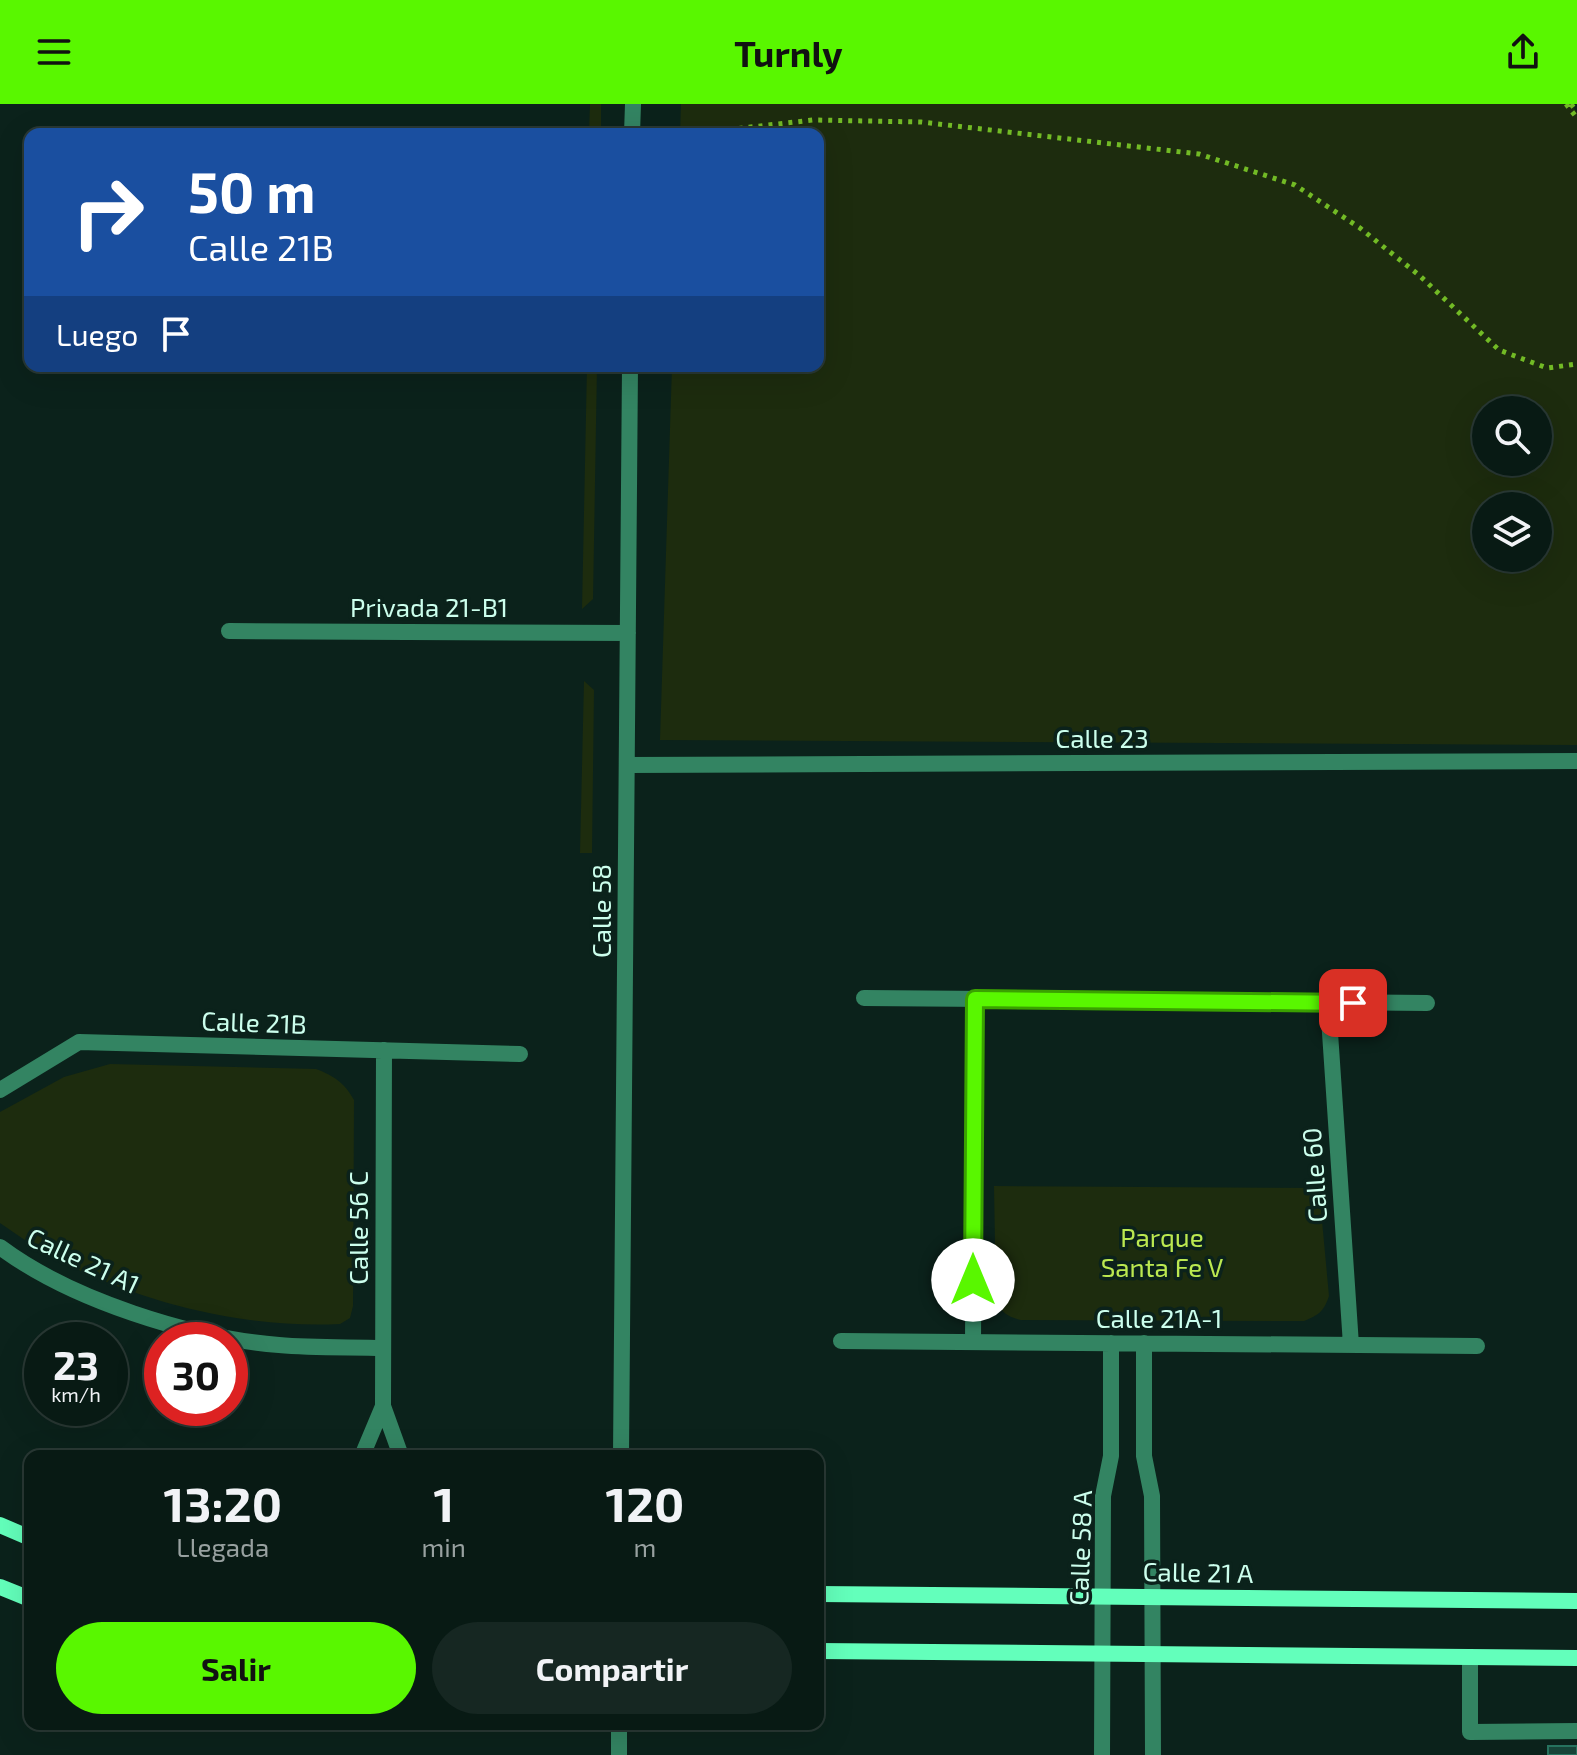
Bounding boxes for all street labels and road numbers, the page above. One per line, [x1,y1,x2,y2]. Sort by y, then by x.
street label: Privada 21-B1 [350,591,508,622]
street label: Calle 23 [1055,722,1149,753]
street label: Calle 58 [585,864,616,958]
street label: Calle 21B [201,1004,307,1039]
street label: Calle 60 [1295,1127,1332,1224]
street label: Calle 56 C [342,1171,373,1285]
street label: Calle 21 A1 [23,1220,145,1299]
street label: Calle 21A-1 [1096,1302,1222,1333]
street label: Calle 58 A [1062,1490,1097,1606]
street label: Calle 21 A [1142,1555,1254,1588]

